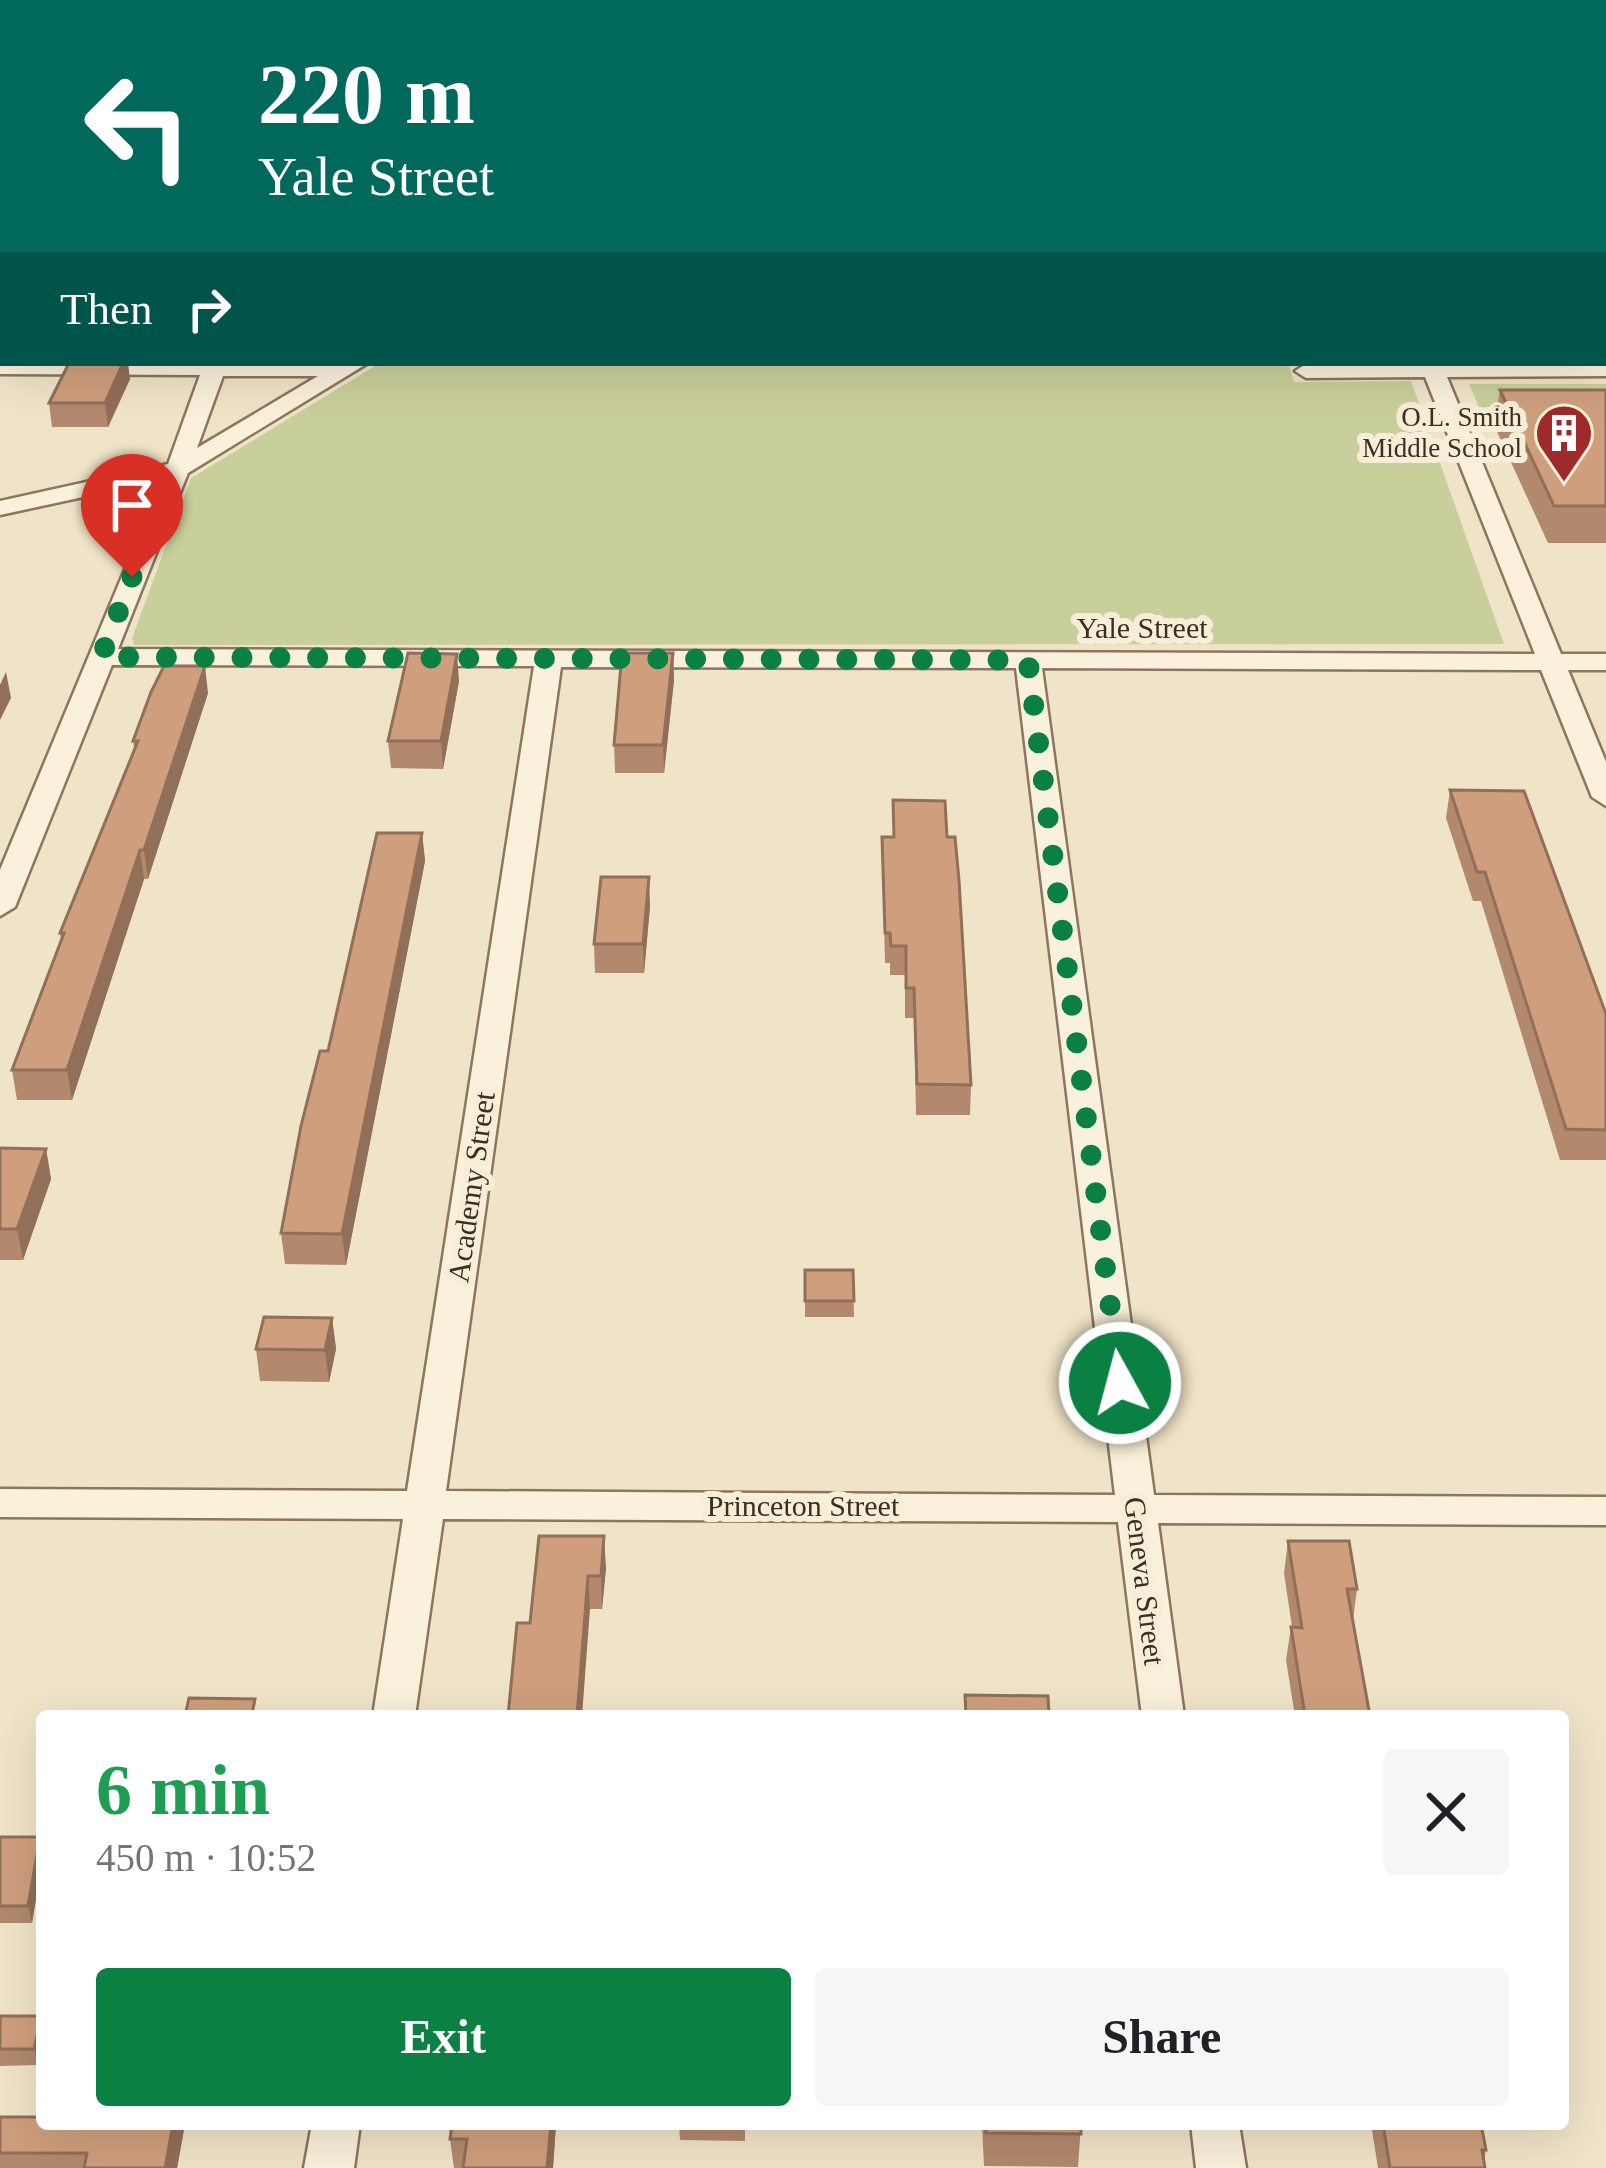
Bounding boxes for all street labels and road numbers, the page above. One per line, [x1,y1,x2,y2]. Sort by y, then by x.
street label: Yale Street [1076,611,1208,644]
street label: Academy Street [441,1089,501,1285]
street label: Princeton Street [707,1489,900,1522]
street label: Geneva Street [1118,1495,1172,1668]

